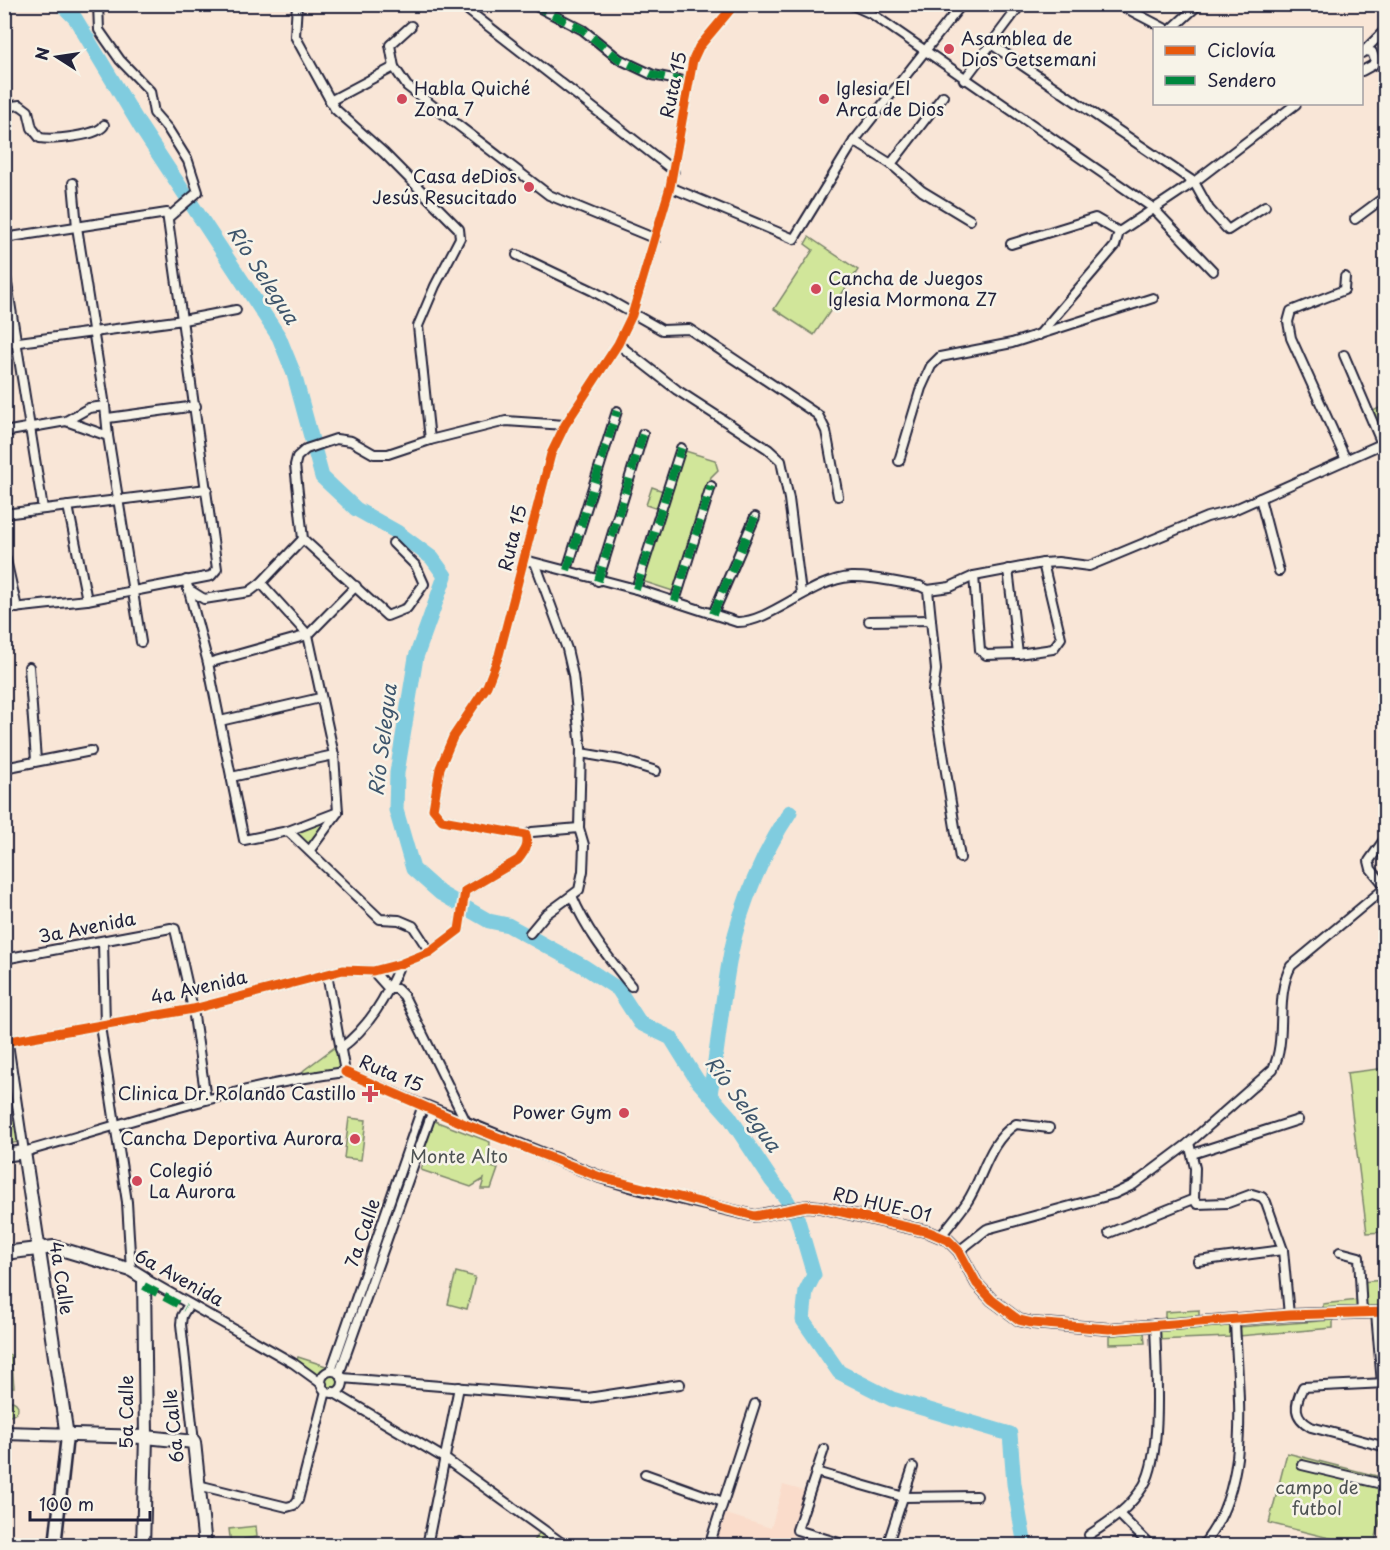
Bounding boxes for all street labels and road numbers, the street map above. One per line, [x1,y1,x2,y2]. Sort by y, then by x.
street label: Ruta 15 [652,49,693,120]
street label: Ruta 15 [490,502,533,574]
street label: 3a Avenida [36,904,138,949]
street label: 4a Avenida [148,962,250,1011]
street label: Ruta 15 [355,1047,428,1098]
street label: RD HUE-01 [830,1179,934,1228]
street label: 7a Calle [337,1194,386,1271]
street label: 4a Calle [43,1239,82,1316]
street label: 6a Avenida [130,1241,230,1313]
street label: 5a Calle [112,1375,139,1449]
street label: 6a Calle [155,1388,190,1464]

